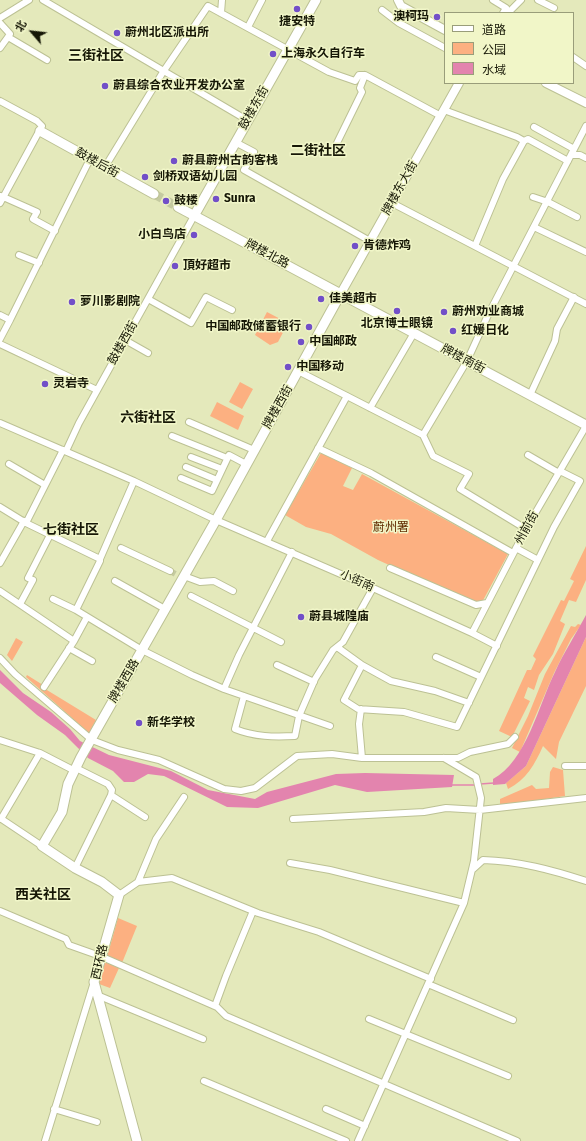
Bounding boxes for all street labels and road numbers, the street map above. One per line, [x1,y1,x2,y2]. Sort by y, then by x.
street label: 鼓楼东街 [236,84,272,132]
street label: 鼓楼后街 [73,145,121,181]
street label: 牌楼东大街 [379,158,421,218]
street label: 牌楼北路 [242,236,292,272]
street label: 鼓楼西街 [105,319,141,367]
street label: 牌楼南街 [438,341,488,377]
street label: 牌楼西街 [260,383,296,431]
street label: 州前街 [512,509,542,547]
street label: 小街南 [338,567,376,595]
street label: 牌楼西路 [106,657,142,705]
street label: 西环路 [89,943,111,981]

